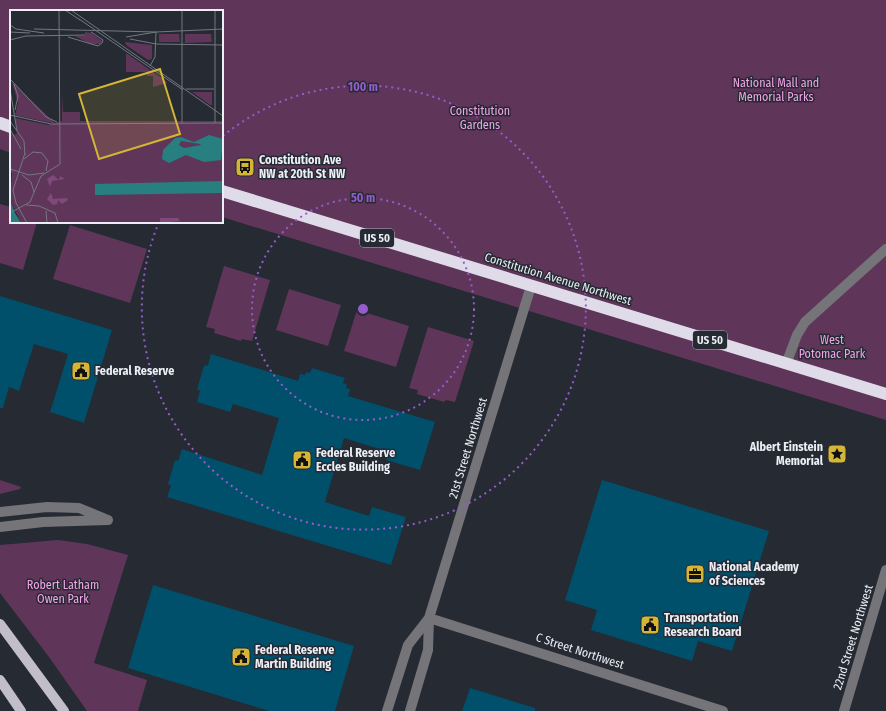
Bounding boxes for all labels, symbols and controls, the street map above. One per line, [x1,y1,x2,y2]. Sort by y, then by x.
inset map [10,10,223,223]
park label: National Mall and Memorial Parks [733,76,819,104]
text: 100 m [348,80,378,94]
park label: Constitution Gardens [450,104,510,132]
place label: Constitution Ave NW at 20th St NW [259,153,346,181]
bus stop icon: Constitution Ave NW at 20th St NW [234,156,256,178]
text: 50 m [351,191,375,205]
road number: US 50 [360,229,394,247]
street label: Constitution Avenue Northwest [483,250,633,308]
centre of rings [356,302,370,316]
road number: US 50 [693,331,727,349]
park label: West Potomac Park [799,333,866,361]
public building icon: Federal Reserve [70,360,92,382]
place label: Federal Reserve [95,364,174,378]
street label: 21st Street Northwest [446,396,490,500]
place label: Albert Einstein Memorial [749,440,824,468]
place icon: Albert Einstein Memorial [826,443,848,465]
place label: Federal Reserve Eccles Building [316,446,395,474]
public building icon: Federal Reserve Eccles Building [291,449,313,471]
place label: National Academy of Sciences [709,560,799,588]
office icon: National Academy of Sciences [684,563,706,585]
park label: Robert Latham Owen Park [27,578,99,606]
street label: 22nd Street Northwest [830,583,876,691]
place label: Transportation Research Board [664,611,742,639]
public building icon: Transportation Research Board [639,614,661,636]
street label: C Street Northwest [534,630,626,672]
place label: Federal Reserve Martin Building [255,643,334,671]
public building icon: Federal Reserve Martin Building [230,646,252,668]

